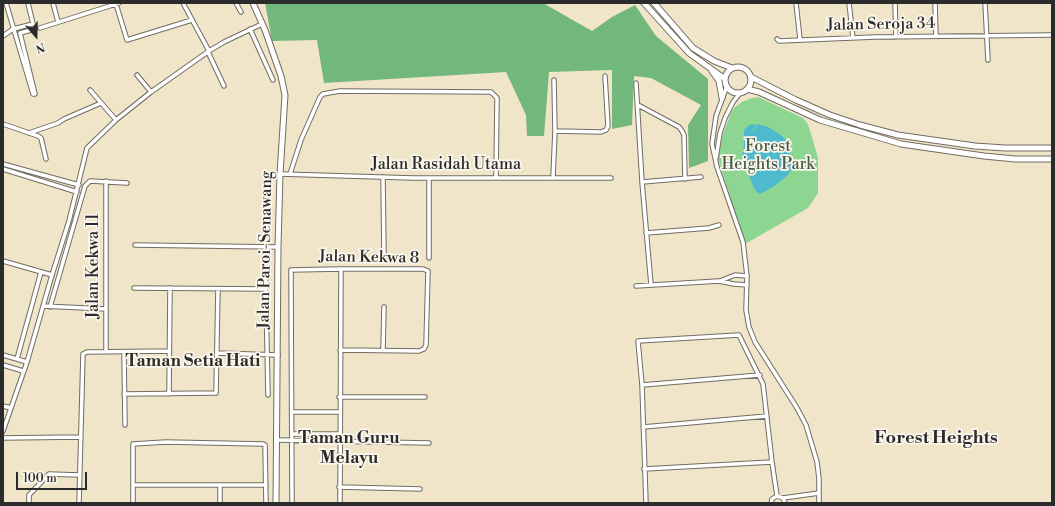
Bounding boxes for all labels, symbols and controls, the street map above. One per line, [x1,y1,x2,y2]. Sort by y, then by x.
street label: Jalan Seroja 34 [826,14,936,36]
north arrow [16,16,56,56]
text: N [34,39,47,55]
park label: Forest Heights Park [721,137,815,175]
street label: Jalan Rasidah Utama [371,155,521,175]
street label: Jalan Paroi-Senawang [255,171,277,329]
street label: Jalan Kekwa 11 [84,213,104,319]
street label: Jalan Kekwa 8 [318,248,420,268]
district label: Taman Setia Hati [126,352,260,372]
district label: Forest Heights [874,428,998,450]
district label: Taman Guru Melayu [298,429,400,469]
scale bar [18,464,89,490]
text: 100 m [23,471,57,486]

